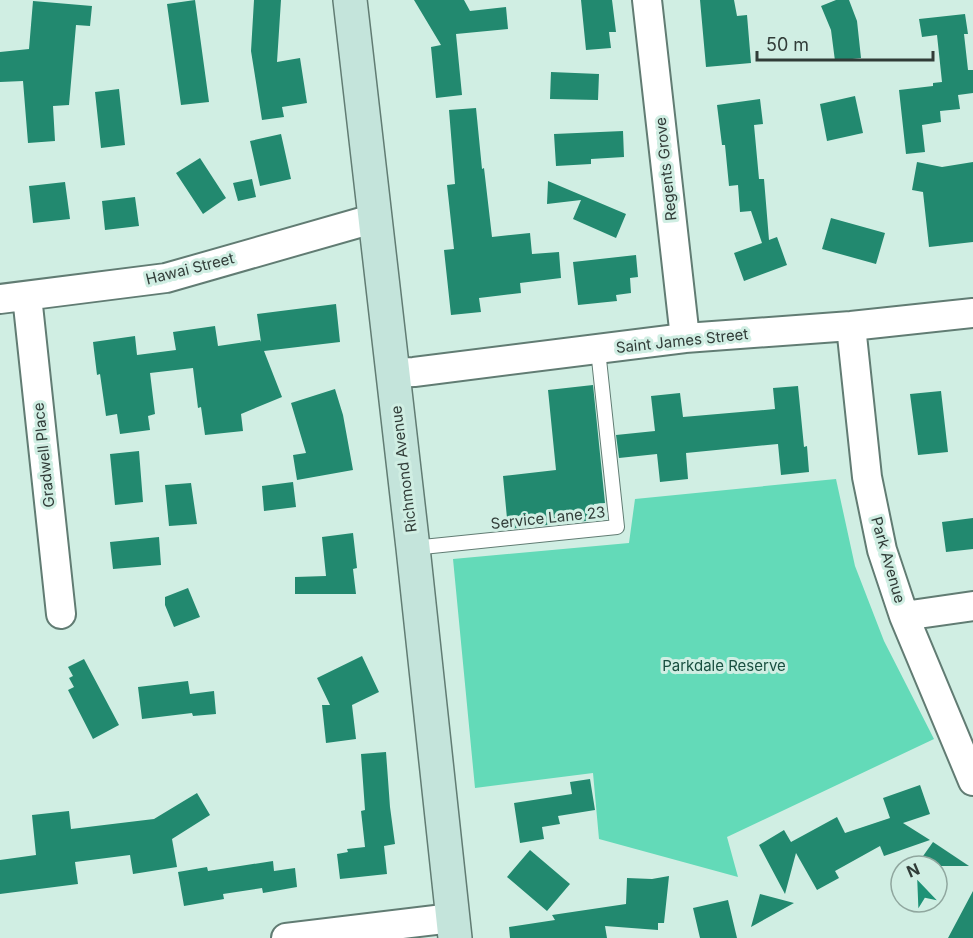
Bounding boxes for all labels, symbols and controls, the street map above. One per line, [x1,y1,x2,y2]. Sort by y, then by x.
scale bar [757,24,932,62]
text: 50 m [766,34,809,55]
street label: Regents Grove [651,116,680,222]
street label: Hawai Street [144,248,236,289]
street label: Saint James Street [615,324,749,357]
street label: Gradwell Place [29,402,58,509]
street label: Richmond Avenue [386,404,421,534]
street label: Service Lane 23 [490,502,606,533]
street label: Park Avenue [867,514,910,605]
park label: Parkdale Reserve [662,656,786,675]
north arrow [889,854,949,914]
text: N [904,859,923,882]

